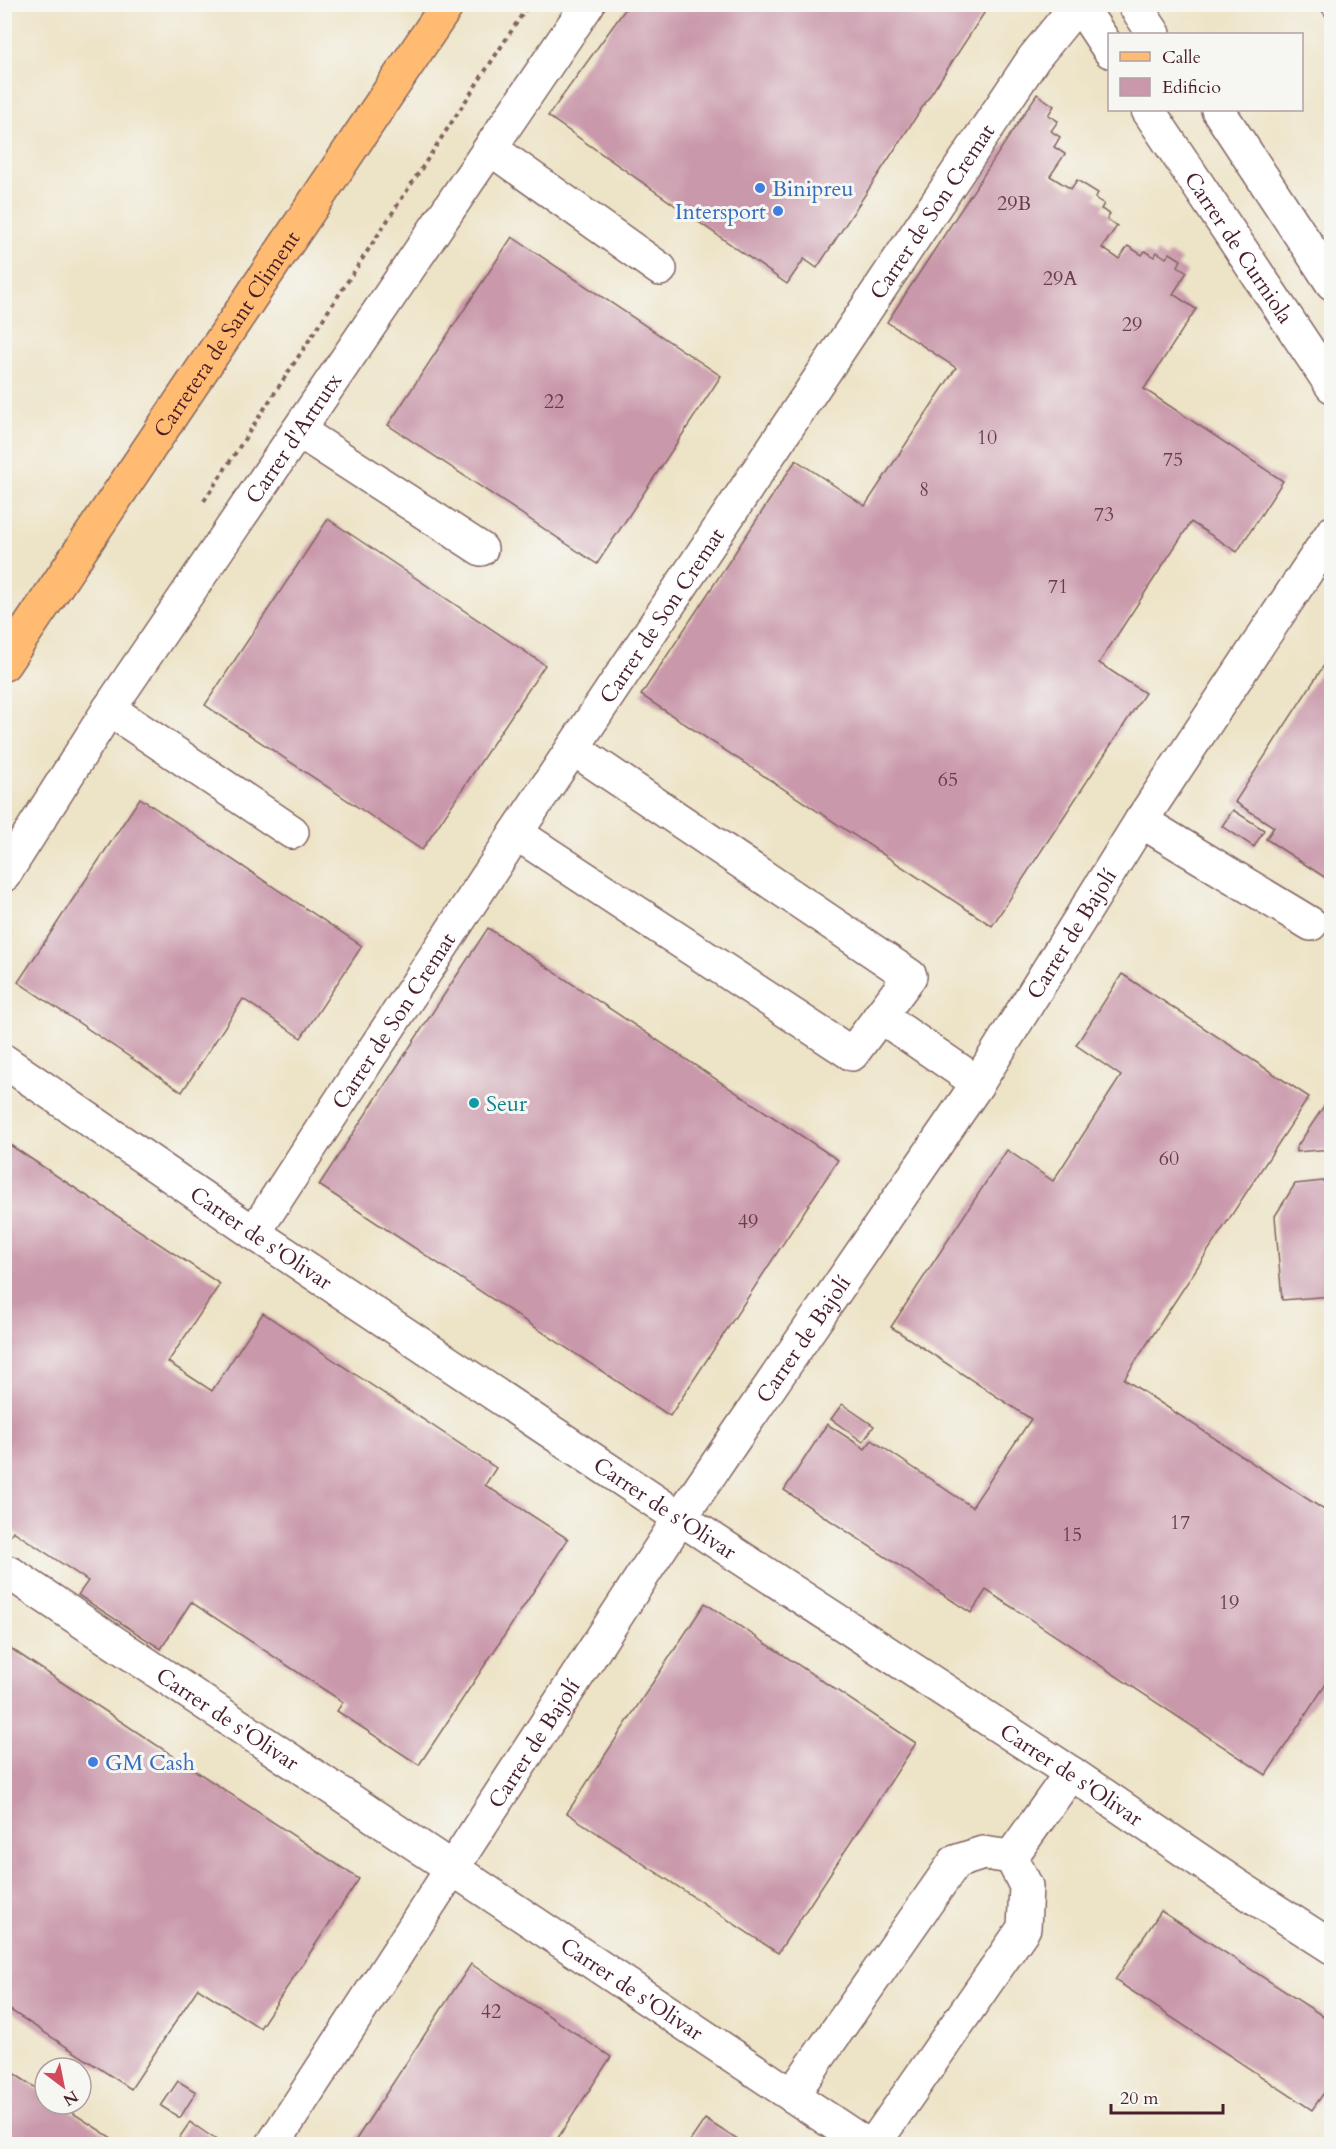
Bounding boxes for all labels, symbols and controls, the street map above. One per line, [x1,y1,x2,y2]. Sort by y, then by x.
legend [1108,33,1303,111]
text: Calle [1162,45,1201,70]
text: Edificio [1162,75,1221,100]
street label: Carrer de Son Cremat [863,118,1002,305]
street label: Carrer de Curniola [1177,166,1300,330]
place label: Binipreu [772,174,854,204]
marker: Binipreu [753,181,767,195]
house number: 29B [997,190,1031,217]
place label: Intersport [675,197,766,227]
marker: Intersport [771,204,785,218]
street label: Carretera de Sant Climent [147,225,307,444]
house number: 29A [1043,265,1078,292]
house number: 29 [1122,311,1142,338]
street label: Carrer d'Artrutx [239,367,349,510]
house number: 22 [544,388,564,415]
house number: 10 [977,424,997,451]
house number: 75 [1163,446,1183,473]
house number: 8 [919,476,929,503]
house number: 73 [1094,501,1114,528]
street label: Carrer de Son Cremat [593,522,732,710]
house number: 71 [1048,573,1068,600]
house number: 65 [938,766,958,793]
street label: Carrer de Bajolí [1020,863,1124,1005]
street label: Carrer de Son Cremat [325,927,463,1115]
place label: Seur [486,1089,528,1119]
marker: Seur [467,1096,481,1110]
house number: 60 [1159,1145,1179,1172]
street label: Carrer de s'Olivar [184,1179,339,1298]
house number: 49 [738,1208,758,1235]
street label: Carrer de Bajolí [749,1270,858,1409]
street label: Carrer de s'Olivar [587,1450,743,1567]
house number: 17 [1170,1509,1190,1536]
house number: 15 [1062,1521,1082,1548]
house number: 19 [1219,1589,1239,1616]
street label: Carrer de s'Olivar [150,1661,305,1778]
street label: Carrer de Bajolí [481,1673,587,1814]
street label: Carrer de s'Olivar [994,1717,1149,1834]
place label: GM Cash [105,1748,195,1778]
marker: GM Cash [86,1755,100,1769]
street label: Carrer de s'Olivar [554,1931,710,2048]
house number: 42 [481,1998,501,2025]
north arrow [33,2056,93,2116]
scale bar [1111,2077,1224,2115]
text: N [59,2085,82,2111]
text: 20 m [1120,2086,1159,2111]

